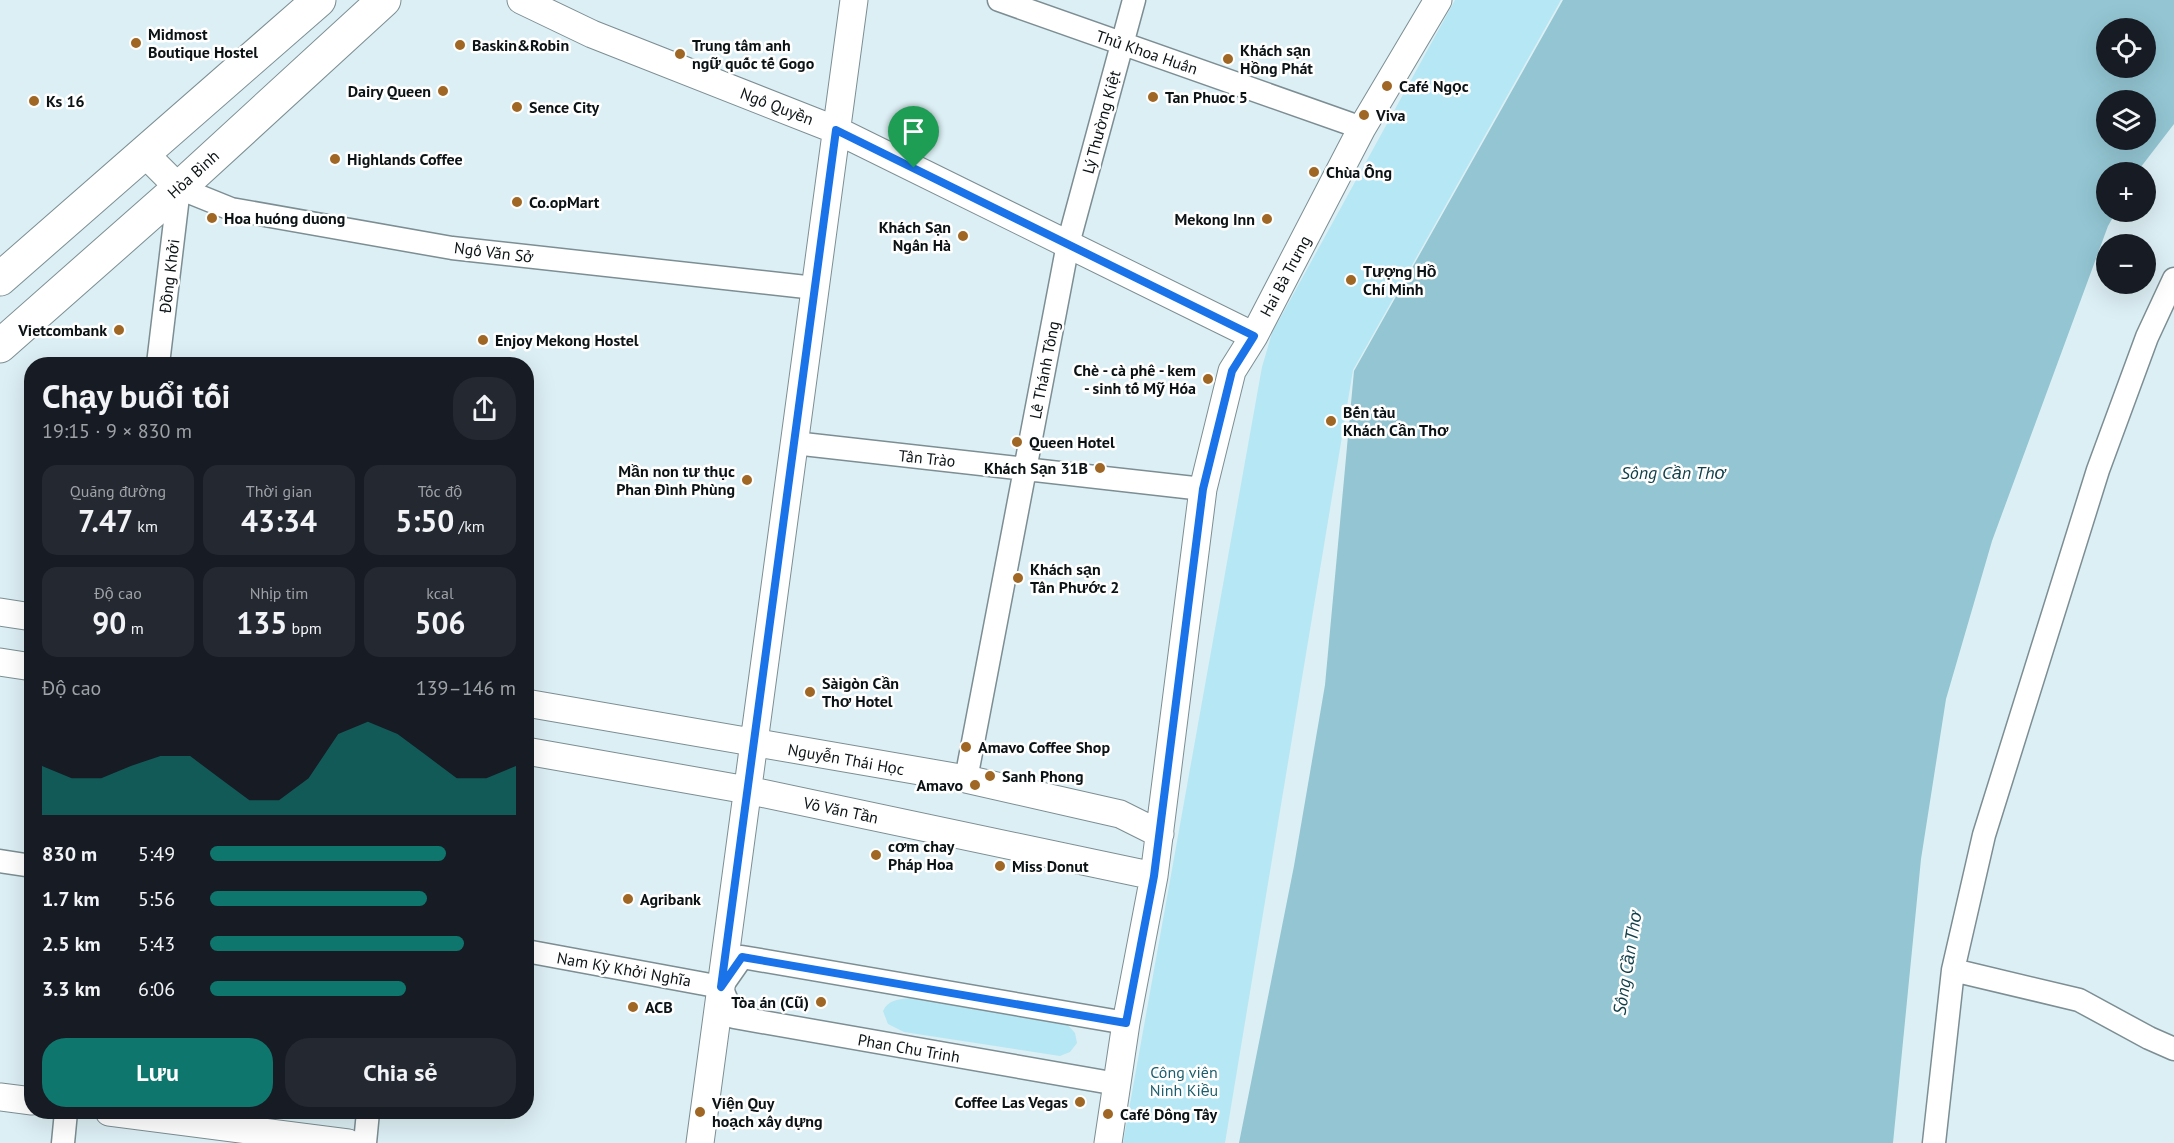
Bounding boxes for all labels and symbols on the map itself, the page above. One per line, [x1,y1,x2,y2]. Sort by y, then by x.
place label: Midmost Boutique Hostel [148,24,258,62]
street label: Thủ Khoa Huân [1094,25,1200,79]
place label: Baskin&Robin [472,35,569,55]
place label: Trung tâm anh ngữ quốc tế Gogo [692,35,815,73]
marker: Midmost Boutique Hostel [129,36,143,50]
marker: Baskin&Robin [453,38,467,52]
place label: Khách sạn Hồng Phát [1240,40,1313,78]
marker: Trung tâm anh ngữ quốc tế Gogo [673,47,687,61]
marker: Khách sạn Hồng Phát [1221,52,1235,66]
street label: Lý Thường Kiệt [1078,68,1125,176]
place label: Café Ngọc [1399,76,1469,96]
marker: Café Ngọc [1380,79,1394,93]
place label: Dairy Queen [348,81,431,101]
street label: Ngô Quyền [738,83,816,129]
marker: Dairy Queen [436,84,450,98]
place label: Tan Phuoc 5 [1165,87,1248,107]
marker: Tan Phuoc 5 [1146,90,1160,104]
place label: Ks 16 [46,91,85,111]
marker: Ks 16 [27,94,41,108]
place label: Sence City [529,97,599,117]
marker: Sence City [510,100,524,114]
place label: Viva [1375,105,1406,125]
pin [888,106,939,168]
marker: Viva [1357,108,1371,122]
street label: Hòa Bình [163,146,223,202]
place label: Highlands Coffee [347,149,463,169]
marker: Highlands Coffee [328,152,342,166]
place label: Chùa Ông [1326,162,1392,182]
marker: Chùa Ông [1307,165,1321,179]
place label: Co.opMart [529,192,600,212]
marker: Co.opMart [510,195,524,209]
place label: Hoa huóng duong [224,208,345,228]
place label: Mekong Inn [1174,209,1255,229]
marker: Hoa huóng duong [205,211,219,225]
marker: Mekong Inn [1260,212,1274,226]
place label: Khách Sạn Ngân Hà [879,217,951,255]
marker: Khách Sạn Ngân Hà [956,229,970,243]
street label: Hai Bà Trưng [1255,232,1315,320]
street label: Ngô Văn Sở [453,237,535,267]
street label: Đồng Khởi [154,238,183,315]
place label: Tượng Hồ Chí Minh [1363,261,1437,299]
marker: Tượng Hồ Chí Minh [1344,273,1358,287]
street label: Lê Thánh Tông [1025,319,1063,421]
place label: Vietcombank [17,320,107,340]
marker: Vietcombank [112,323,126,337]
place label: Enjoy Mekong Hostel [495,330,639,350]
marker: Enjoy Mekong Hostel [476,333,490,347]
place label: Chè - cà phê - kem - sinh tố Mỹ Hóa [1073,360,1196,398]
marker: Chè - cà phê - kem - sinh tố Mỹ Hóa [1201,372,1215,386]
place label: Bến tàu Khách Cần Thơ [1343,402,1449,440]
marker: Bến tàu Khách Cần Thơ [1324,414,1338,428]
place label: Queen Hotel [1029,432,1115,452]
marker: Queen Hotel [1010,435,1024,449]
street label: Tân Trào [897,445,957,471]
place label: Khách Sạn 31B [984,458,1088,478]
place label: Mần non tư thục Phan Đình Phùng [616,461,735,499]
marker: Khách Sạn 31B [1093,461,1107,475]
water label: Sông Cần Thơ [1621,461,1727,484]
marker: Mần non tư thục Phan Đình Phùng [740,473,754,487]
place label: Khách sạn Tân Phước 2 [1030,559,1119,597]
marker: Khách sạn Tân Phước 2 [1011,571,1025,585]
place label: Sàigòn Cần Thơ Hotel [822,673,899,711]
marker: Sàigòn Cần Thơ Hotel [803,685,817,699]
place label: Amavo Coffee Shop [978,737,1110,757]
street label: Nguyễn Thái Học [786,739,906,779]
marker: Amavo Coffee Shop [959,740,973,754]
place label: Sanh Phong [1002,766,1084,786]
marker: Sanh Phong [983,769,997,783]
place label: Amavo [916,775,963,795]
marker: Amavo [968,778,982,792]
street label: Võ Văn Tần [801,792,880,828]
place label: cơm chay Pháp Hoa [888,836,955,874]
marker: cơm chay Pháp Hoa [869,848,883,862]
place label: Miss Donut [1012,856,1089,876]
marker: Miss Donut [993,859,1007,873]
place label: Agribank [640,889,701,909]
marker: Agribank [621,892,635,906]
water label: Sông Cần Thơ [1607,907,1647,1016]
street label: Nam Kỳ Khởi Nghĩa [555,947,693,991]
place label: Tòa án (Cũ) [731,992,809,1012]
marker: Tòa án (Cũ) [814,995,828,1009]
place label: ACB [645,997,673,1017]
marker: ACB [626,1000,640,1014]
street label: Phan Chu Trinh [856,1029,962,1067]
park label: Công viên Ninh Kiều [1150,1062,1218,1100]
place label: Coffee Las Vegas [955,1092,1068,1112]
place label: Viện Quy hoạch xây dựng [711,1093,823,1131]
marker: Coffee Las Vegas [1073,1095,1087,1109]
place label: Café Dông Tây [1120,1104,1218,1124]
marker: Viện Quy hoạch xây dựng [693,1105,707,1119]
marker: Café Dông Tây [1101,1107,1115,1121]

